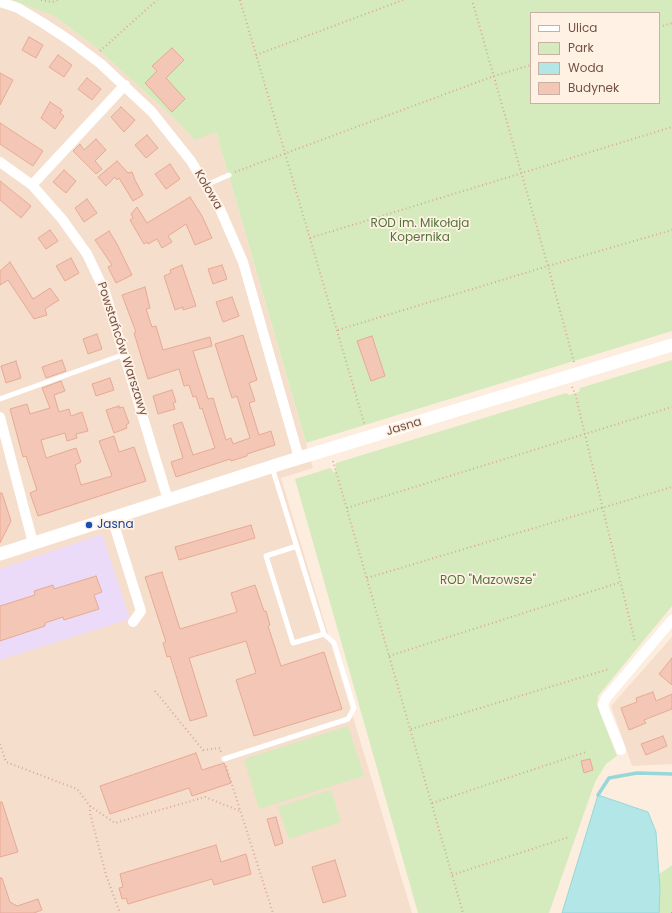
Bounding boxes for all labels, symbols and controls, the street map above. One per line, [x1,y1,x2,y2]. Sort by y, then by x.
legend [530,12,660,104]
text: Ulica [568,19,597,36]
text: Park [568,39,594,56]
text: Woda [568,59,604,76]
text: Budynek [568,79,619,96]
street label: Kołowa [191,168,225,212]
park label: ROD im. Mikołaja Kopernika [371,217,469,245]
street label: Powstańców Warszawy [94,280,150,418]
street label: Jasna [384,415,424,439]
place label: Jasna [97,518,134,532]
marker: Jasna [84,520,94,530]
park label: ROD "Mazowsze" [440,574,536,588]

